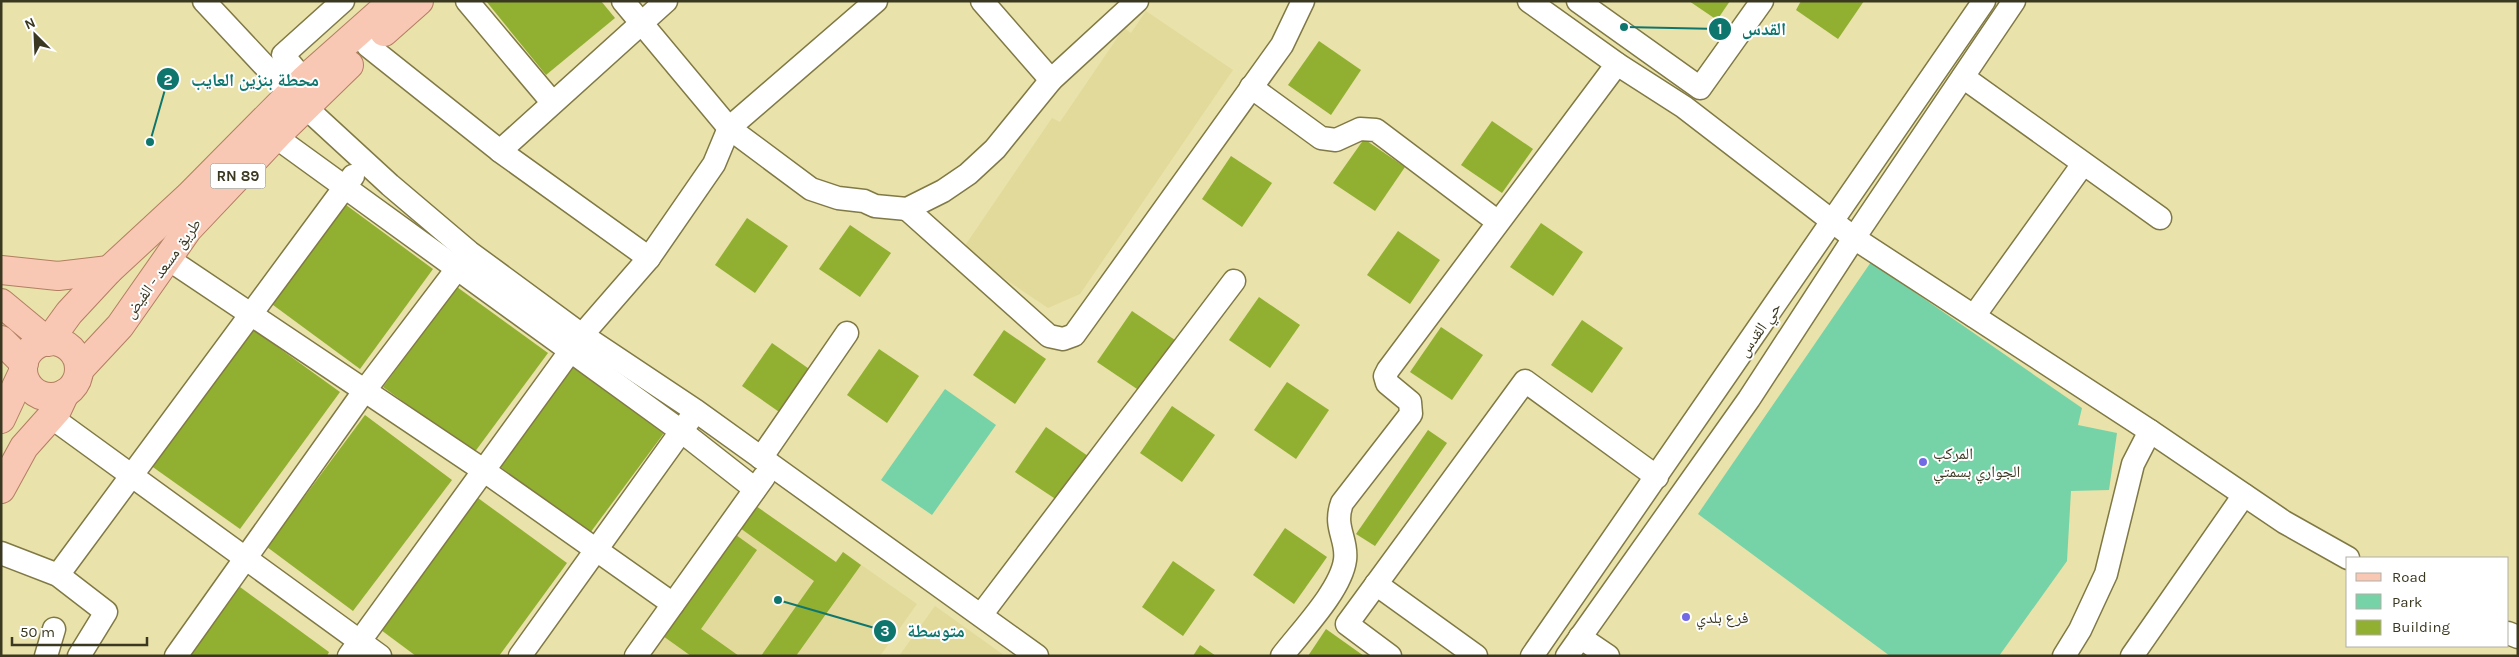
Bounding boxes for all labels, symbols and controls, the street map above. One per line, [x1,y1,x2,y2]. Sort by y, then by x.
north arrow [10,10,60,60]
callout: القدس [1707,13,1797,46]
text: N [22,14,38,33]
text: القدس [1742,18,1786,40]
text: 1 [1717,20,1723,38]
callout: محطة بنزين العايب [156,63,329,96]
text: محطة بنزين العايب [191,69,319,91]
text: 2 [163,71,173,89]
road number: RN 89 [210,164,266,188]
street label: طريق مسعد - الفيض [120,215,206,322]
street label: حي القدس [1734,298,1788,362]
place label: المركب الجواري بسمتي [1933,444,2020,484]
marker: المركب الجواري بسمتي [1917,456,1929,468]
legend [2346,557,2509,647]
text: Road [2392,568,2427,586]
text: Park [2392,593,2422,611]
place label: فرع بلدي [1696,608,1748,630]
marker: فرع بلدي [1680,611,1692,623]
scale bar [12,614,148,646]
callout: متوسطة [872,614,975,647]
text: Building [2392,618,2450,636]
text: متوسطة [907,620,965,642]
text: 3 [880,622,890,640]
text: 50 m [20,623,55,641]

